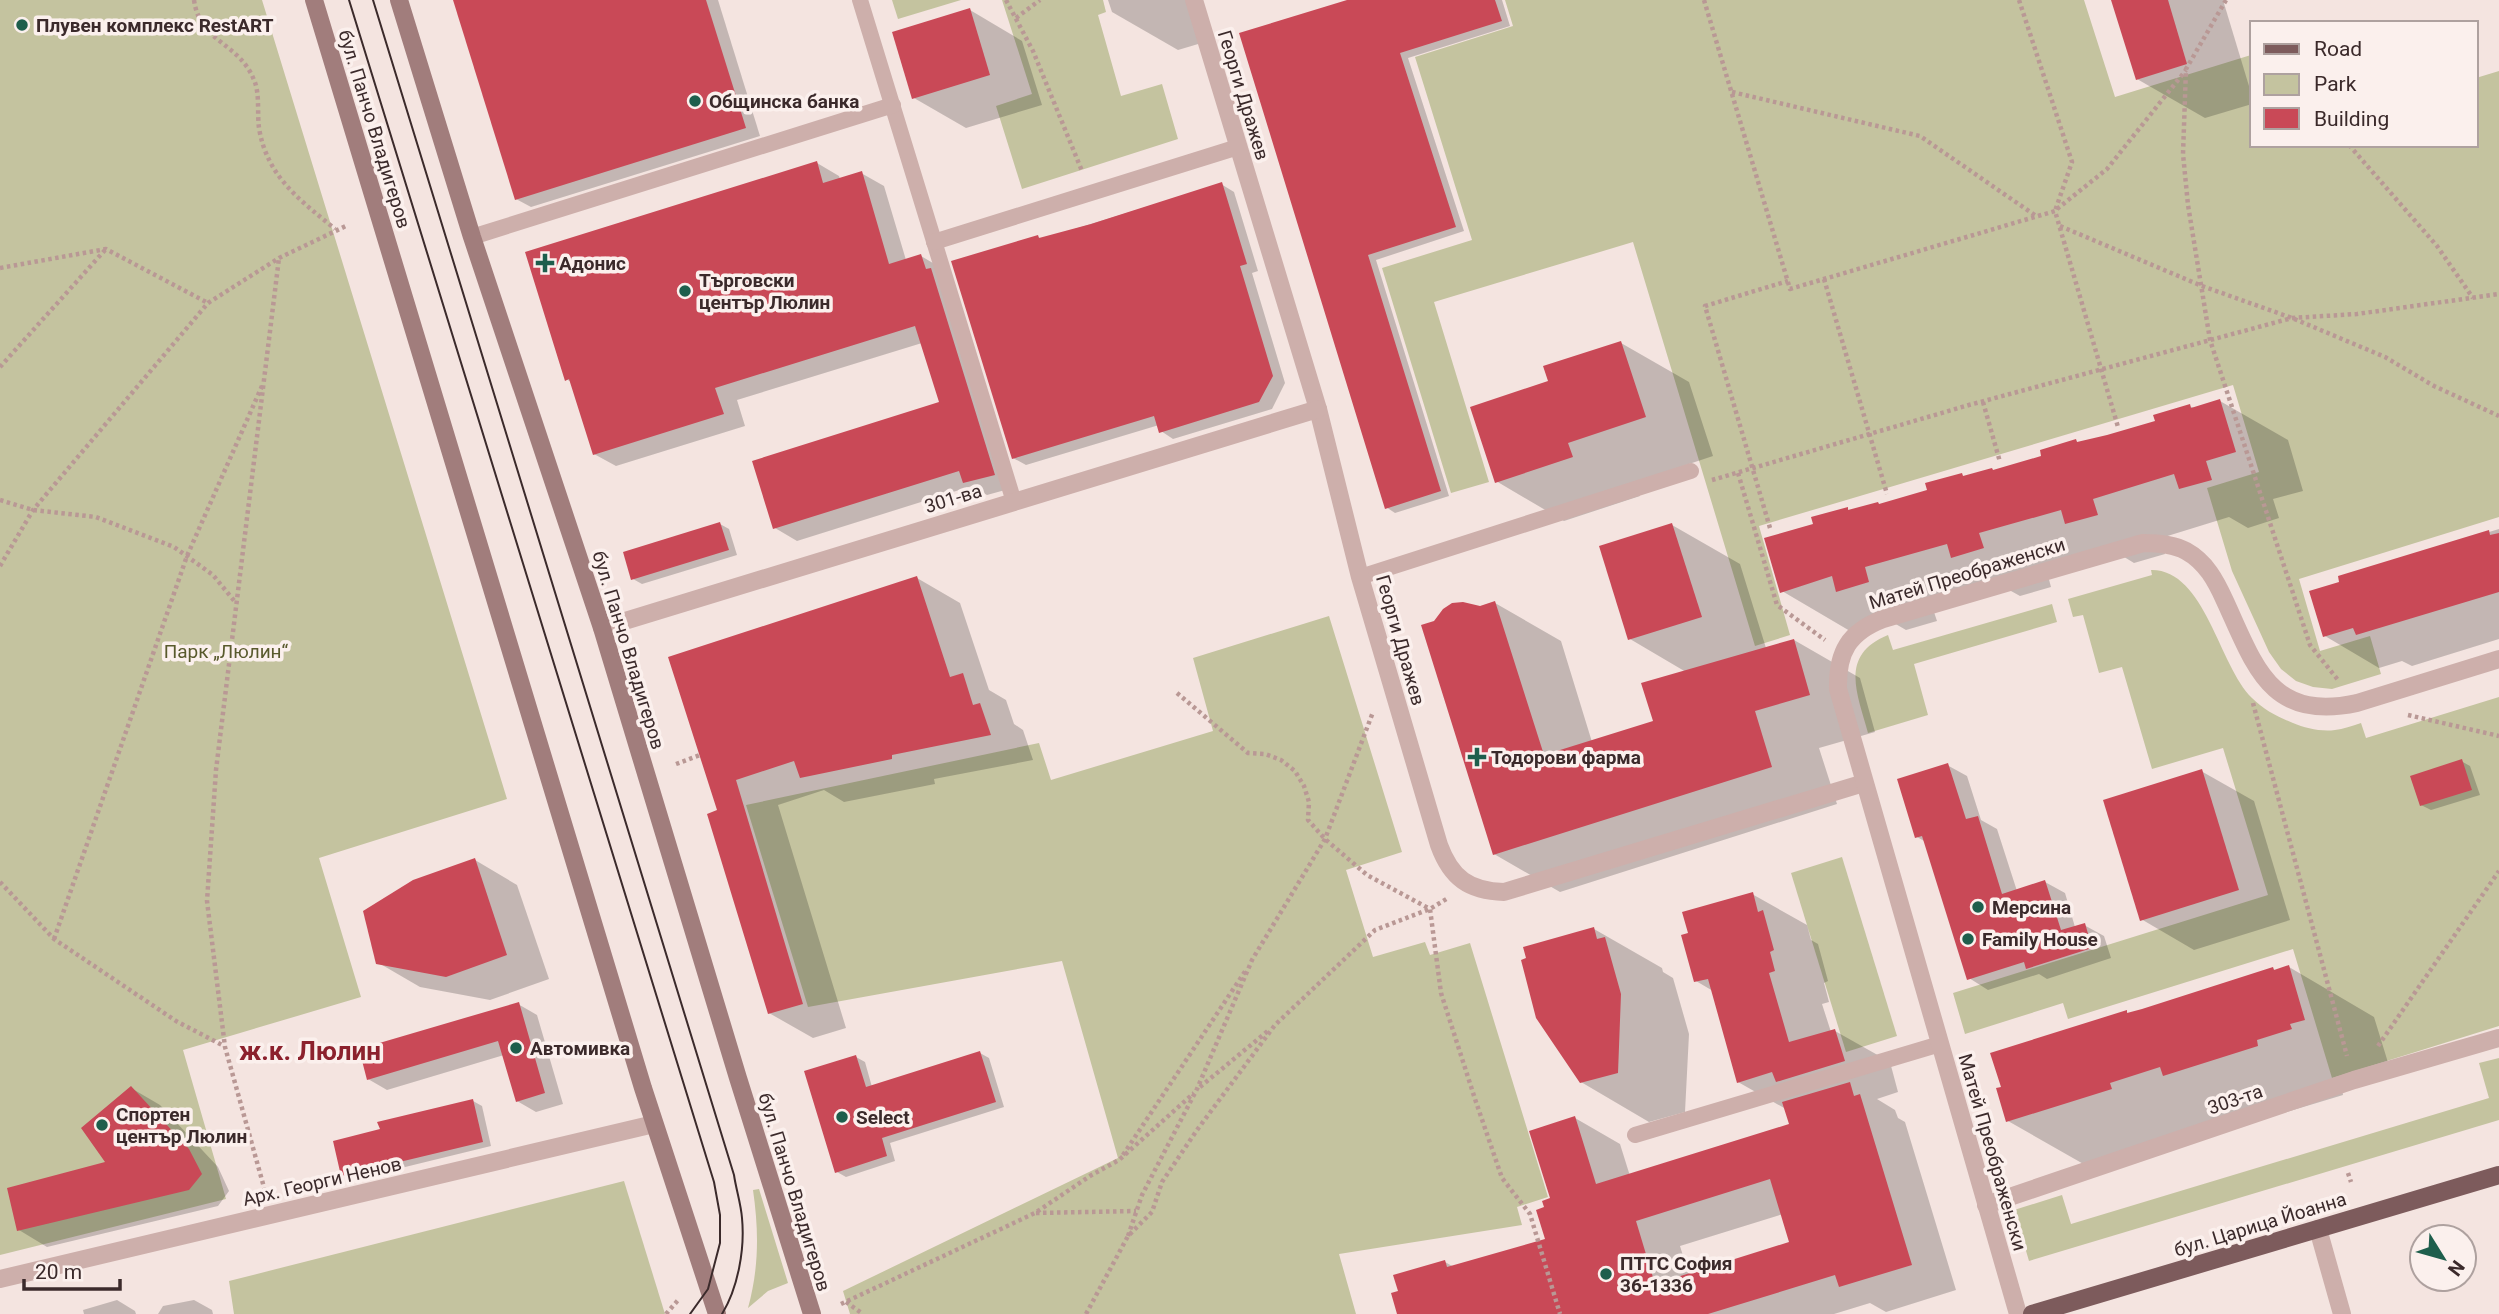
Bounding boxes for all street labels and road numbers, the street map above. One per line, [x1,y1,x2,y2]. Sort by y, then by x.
street label: бул. Панчо Владигеров [333,27,416,231]
street label: Георги Дражев [1213,27,1274,163]
street label: 301-ва [922,479,984,518]
street label: Матей Преображенски [1866,533,2068,614]
street label: бул. Панчо Владигеров [587,548,670,752]
street label: Георги Дражев [1371,572,1430,708]
street label: Матей Преображенски [1953,1051,2032,1253]
street label: 303-та [2205,1079,2266,1120]
street label: бул. Панчо Владигеров [753,1090,836,1294]
street label: Арх. Георги Ненов [240,1152,404,1211]
street label: бул. Царица Йоанна [2171,1187,2349,1262]

